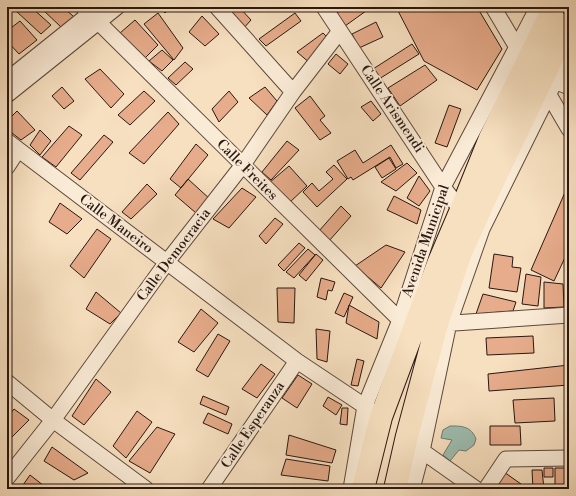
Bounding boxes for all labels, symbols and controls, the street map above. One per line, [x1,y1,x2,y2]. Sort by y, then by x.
street label: Calle Arismendi [356,62,428,157]
street label: Calle Freites [213,136,281,204]
street label: Avenida Municipal [398,182,454,301]
street label: Calle Maneiro [75,190,157,258]
street label: Calle Democracia [133,204,215,305]
street label: Calle Esperanza [217,377,289,472]

